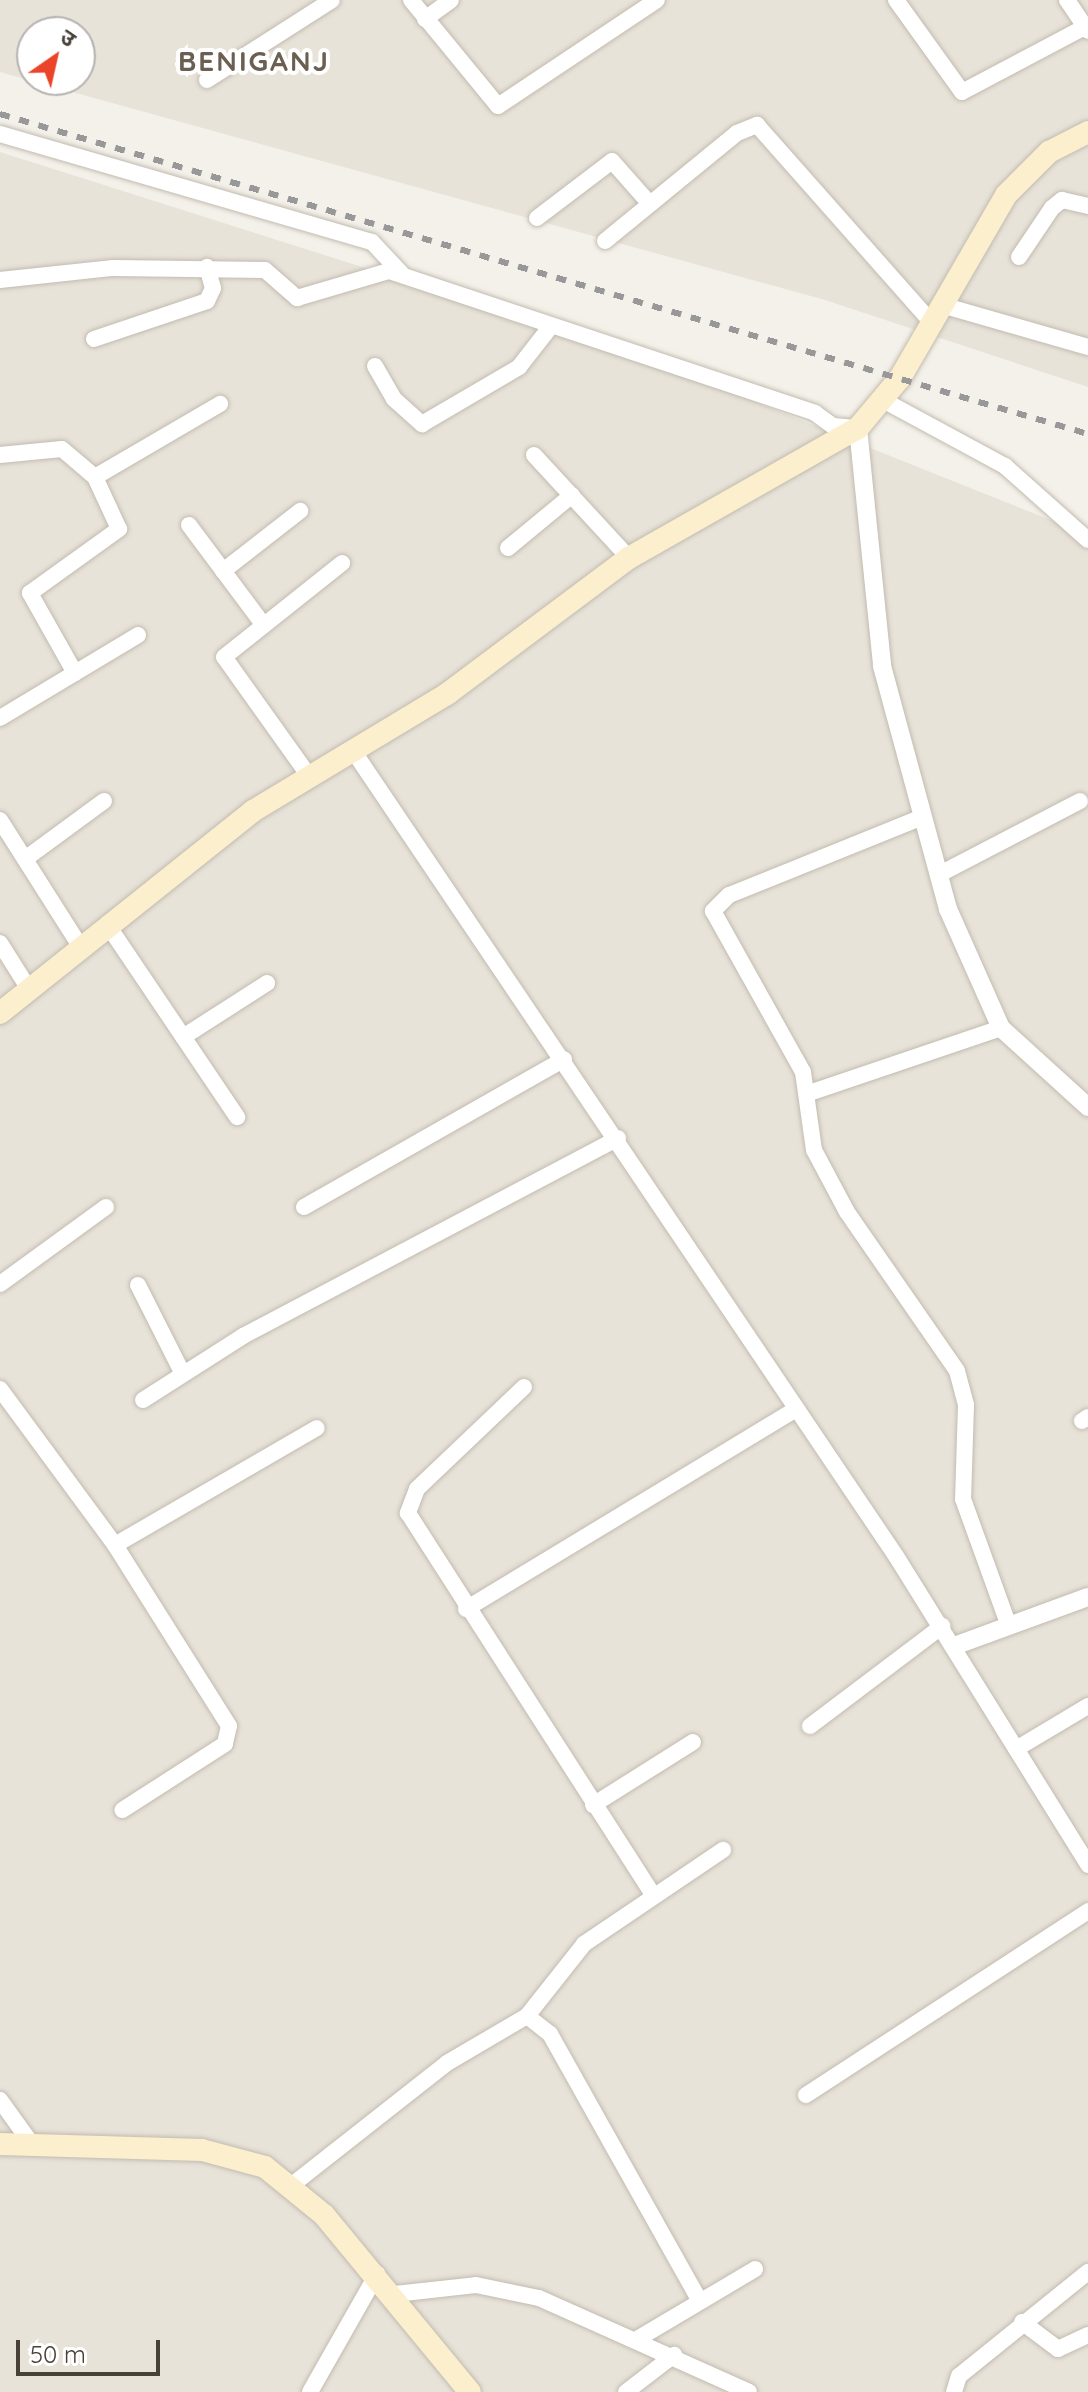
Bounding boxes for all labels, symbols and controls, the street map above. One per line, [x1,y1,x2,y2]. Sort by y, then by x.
north arrow [16,16,96,96]
text: उ [55,23,81,53]
district label: BENIGANJ [178,44,330,78]
scale bar [20,2324,164,2374]
text: 50 m [30,2339,86,2369]

